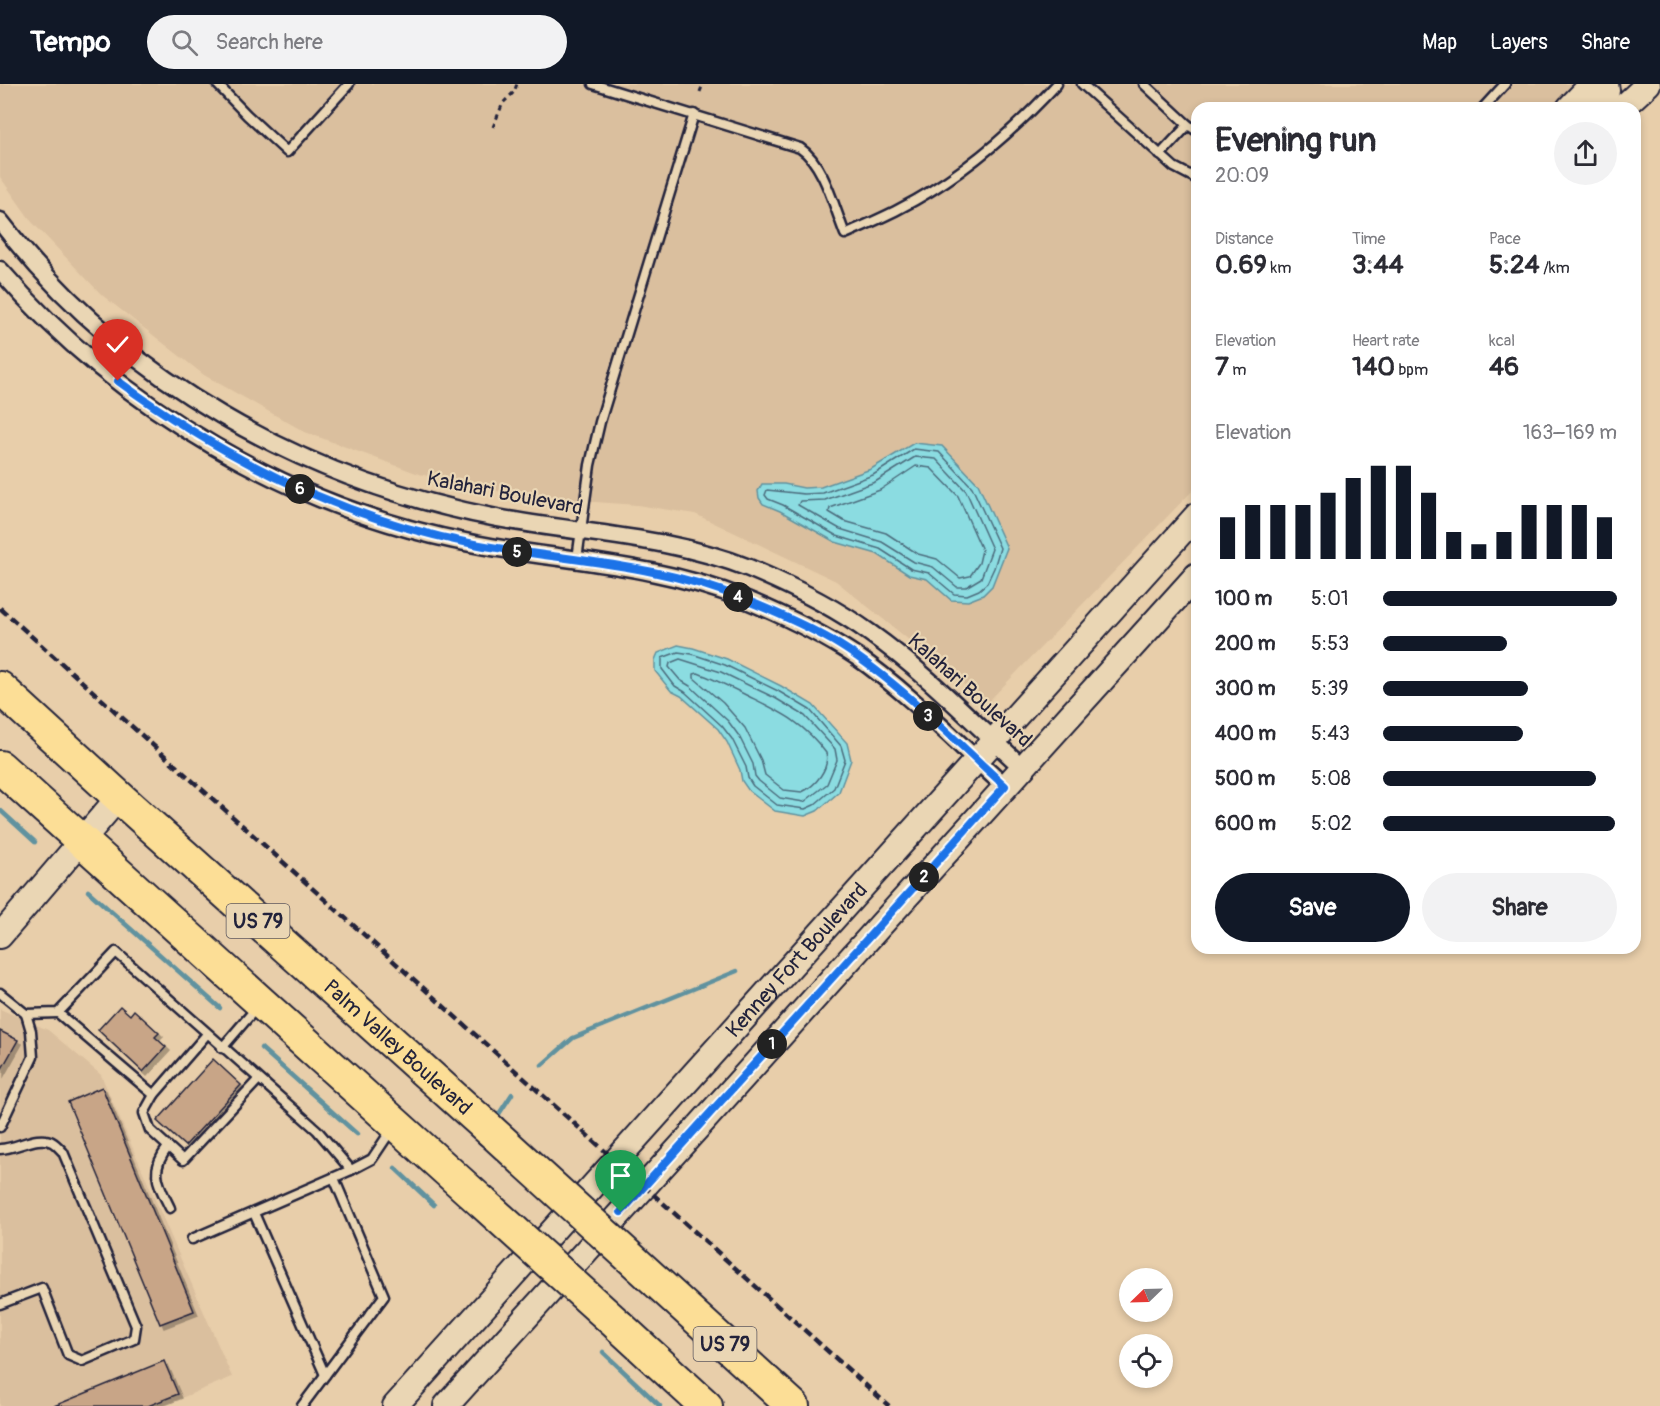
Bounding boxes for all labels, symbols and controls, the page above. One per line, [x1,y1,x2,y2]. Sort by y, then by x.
search box [147,15,567,69]
text: Tempo [30,25,111,60]
icon: search [168,26,201,59]
text: Search here [216,28,323,56]
text: Map [1422,29,1457,56]
text: Layers [1490,29,1548,56]
text: Share [1581,29,1630,56]
text: Evening run [1215,120,1376,161]
button: share [1554,122,1617,185]
text: 20:09 [1215,163,1269,188]
text: Distance [1215,229,1274,249]
text: Time [1352,229,1385,249]
text: Pace [1489,229,1521,249]
text: 0.69 [1215,249,1267,281]
text: 3:44 [1352,249,1404,281]
text: 5:24 [1489,249,1540,281]
text: km [1267,258,1291,278]
text: /km [1540,258,1570,278]
pin [92,319,143,381]
icon: check [101,328,134,361]
text: Elevation [1215,331,1276,351]
text: Heart rate [1352,331,1419,351]
text: kcal [1489,331,1515,351]
text: 7 [1215,351,1229,383]
text: 140 [1352,351,1395,383]
text: 46 [1489,351,1519,383]
text: m [1229,360,1246,380]
text: bpm [1395,360,1428,380]
text: Elevation [1215,420,1291,445]
text: 163–169 m [1523,420,1617,445]
street label: Kalahari Boulevard [425,465,585,522]
pin: 6 [285,474,315,504]
text: 6 [295,479,305,499]
pin: 5 [502,537,532,567]
text: 5 [513,542,521,562]
pin: 4 [723,582,753,612]
text: 100 m [1215,586,1272,611]
text: 5:01 [1311,586,1349,611]
text: 4 [733,587,743,607]
street label: Kalahari Boulevard [902,627,1038,753]
text: 200 m [1215,631,1276,656]
text: 5:53 [1311,631,1349,656]
text: 300 m [1215,676,1276,701]
text: 5:39 [1311,676,1349,701]
pin: 3 [913,701,943,731]
text: 3 [924,706,932,726]
text: 400 m [1215,721,1276,746]
text: 5:43 [1311,721,1350,746]
text: 500 m [1215,766,1275,791]
text: 5:08 [1311,766,1351,791]
text: 600 m [1215,811,1276,836]
text: 5:02 [1311,811,1352,836]
pin: 2 [909,862,939,892]
text: 2 [920,867,928,887]
button: Save [1215,873,1410,942]
button: Share [1422,873,1617,942]
street label: Kenney Fort Boulevard [720,877,874,1044]
road number: US 79 [226,904,290,938]
street label: Palm Valley Boulevard [317,974,477,1121]
pin: 1 [757,1029,787,1059]
text: 1 [769,1034,775,1054]
pin [595,1150,646,1212]
icon: arrive [604,1159,637,1192]
north arrow [1119,1268,1173,1322]
map controls [1119,1268,1173,1388]
road number: US 79 [694,1327,756,1361]
button: locate [1119,1334,1173,1388]

